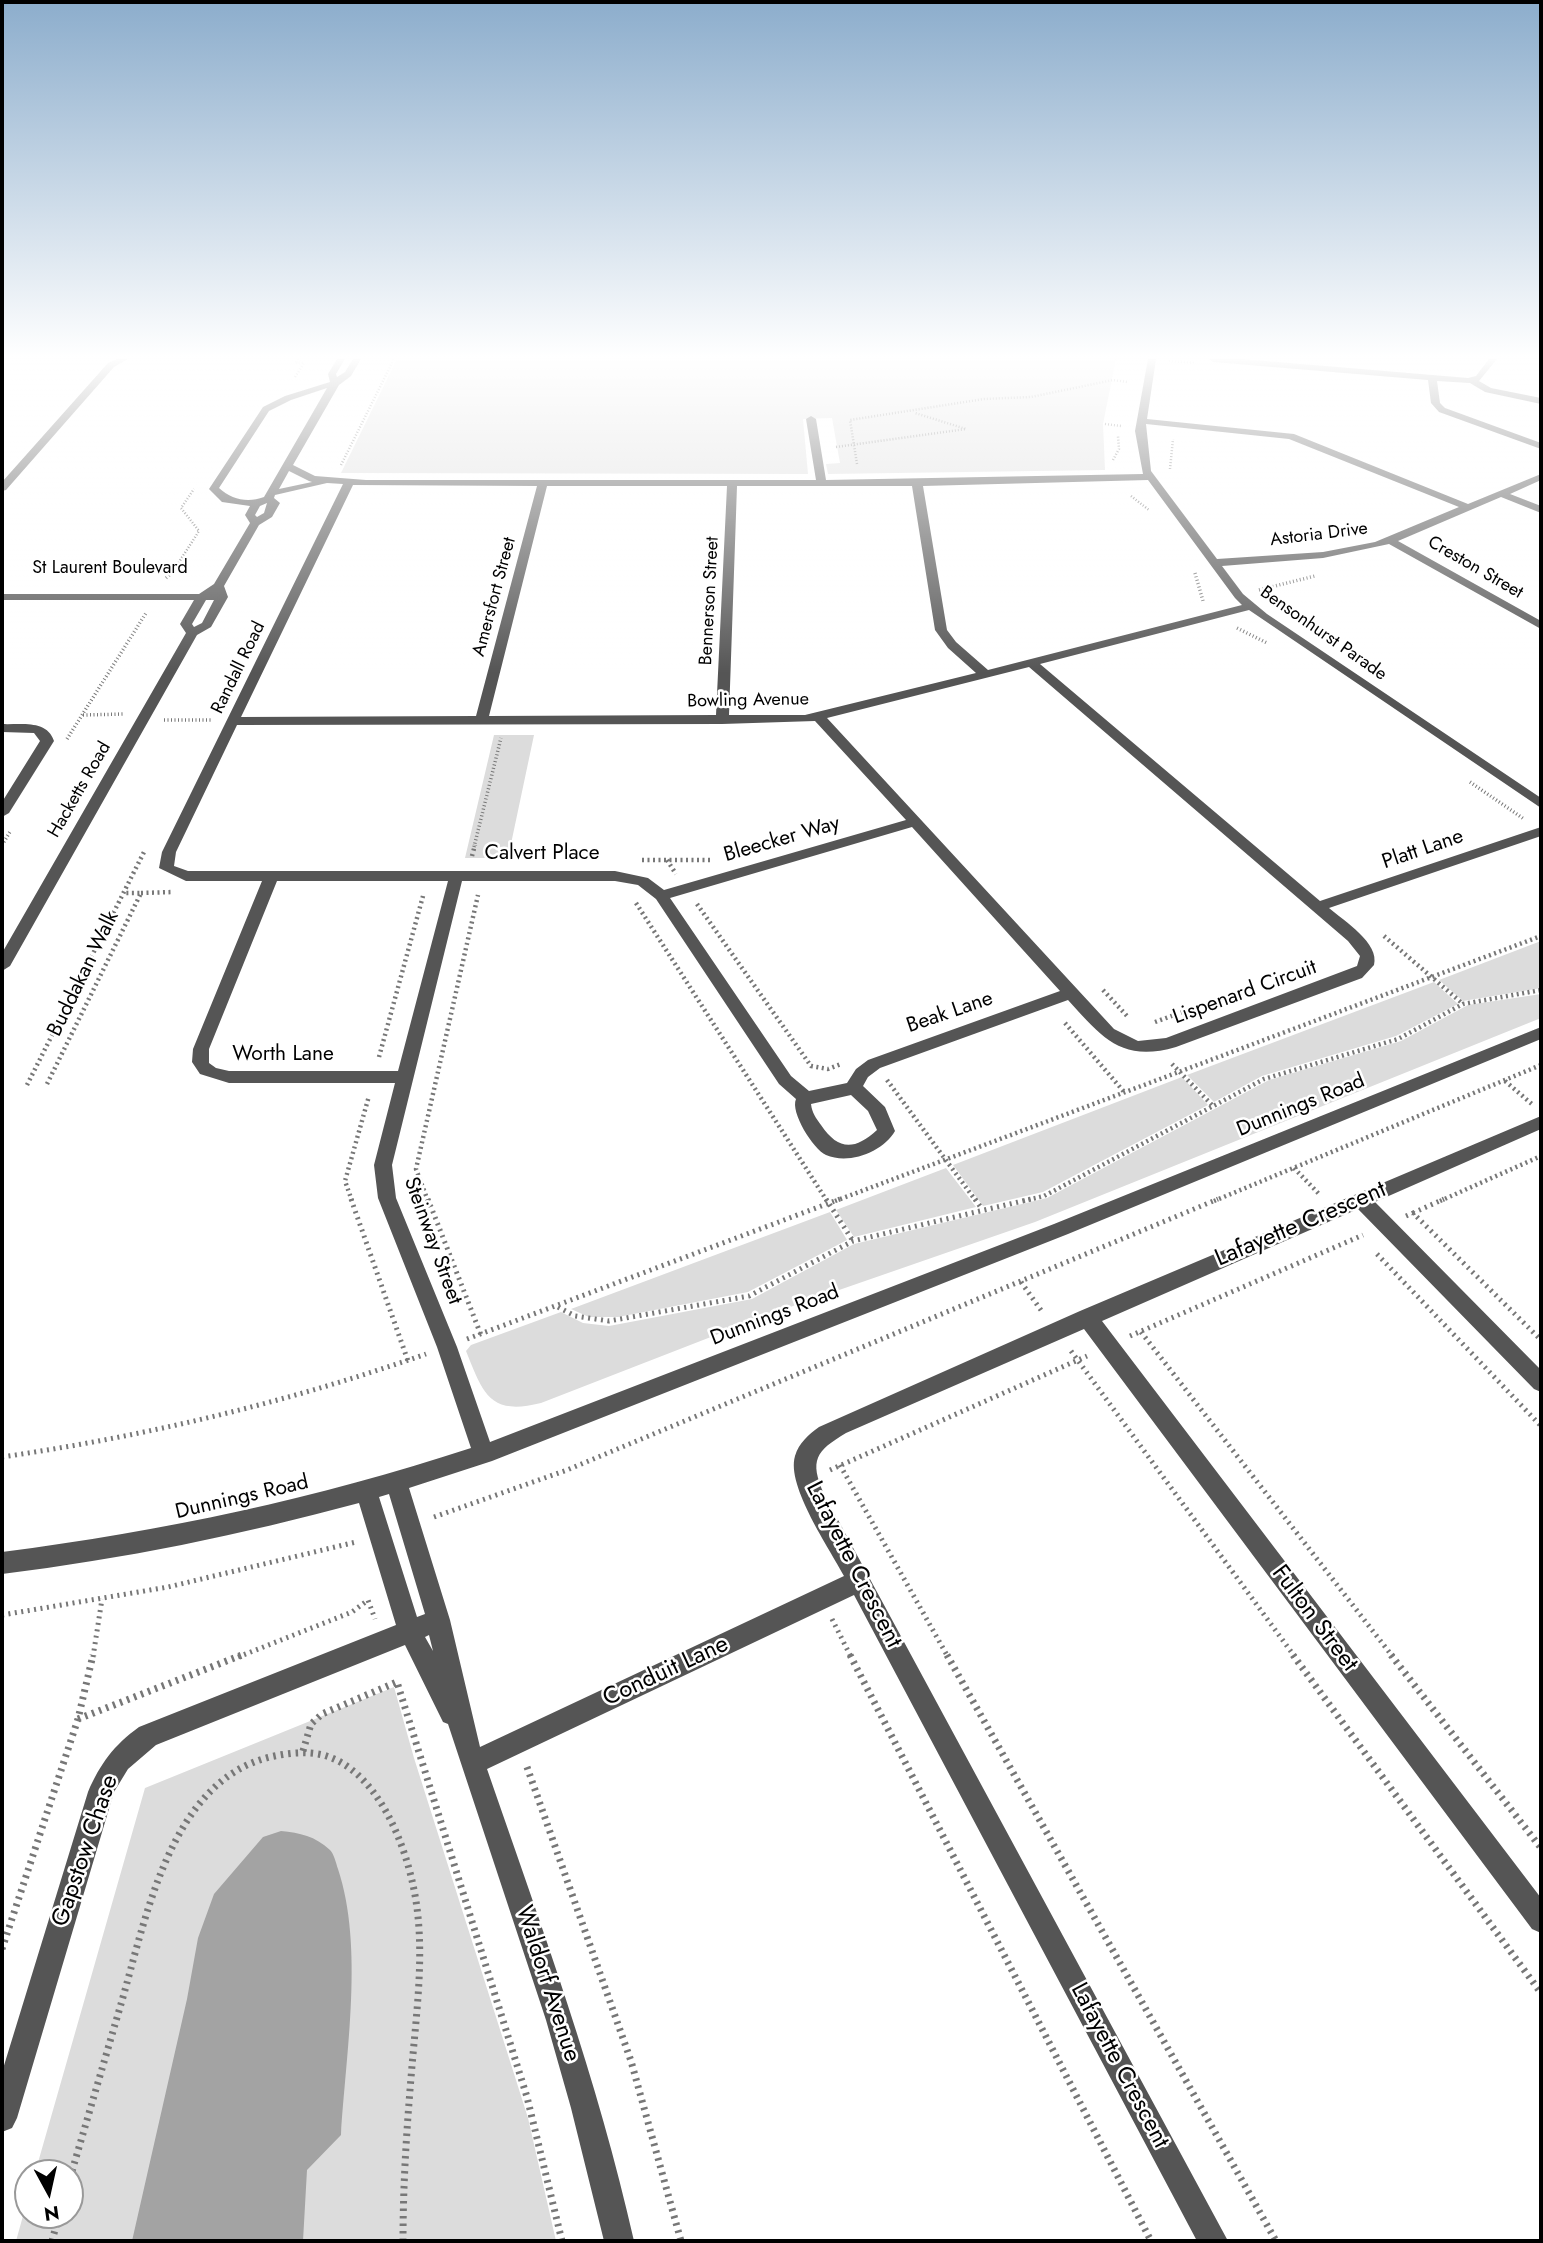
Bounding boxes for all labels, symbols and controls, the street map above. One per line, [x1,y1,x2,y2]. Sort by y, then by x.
street label: Astoria Drive [1269,518,1369,552]
street label: Creston Street [1423,532,1527,604]
street label: Amersfort Street [469,535,521,659]
street label: Bennerson Street [696,536,724,666]
street label: St Laurent Boulevard [32,558,188,580]
street label: Bensonhurst Parade [1255,582,1391,686]
street label: Randall Road [207,619,271,717]
street label: Bowling Avenue [687,689,809,713]
street label: Hacketts Road [44,738,116,842]
street label: Bleecker Way [721,811,843,869]
street label: Platt Lane [1379,824,1467,876]
street label: Calvert Place [485,841,599,867]
street label: Buddakan Walk [43,907,125,1041]
street label: Lispenard Circuit [1170,955,1320,1031]
street label: Beak Lane [904,987,996,1039]
street label: Worth Lane [232,1042,334,1068]
street label: Dunnings Road [1233,1069,1369,1143]
street label: Steinway Street [397,1174,467,1308]
street label: Lafayette Crescent [1211,1176,1391,1274]
street label: Dunnings Road [707,1280,843,1352]
street label: Dunnings Road [173,1470,311,1526]
street label: Lafayette Crescent [799,1477,907,1653]
street label: Fulton Street [1265,1560,1363,1678]
street label: Conduit Lane [599,1630,733,1714]
street label: Gapstow Chase [47,1772,125,1930]
street label: Waldorf Avenue [508,1902,586,2066]
street label: Lafayette Crescent [1063,1979,1175,2153]
north arrow [14,2159,84,2229]
text: N [42,2199,61,2228]

